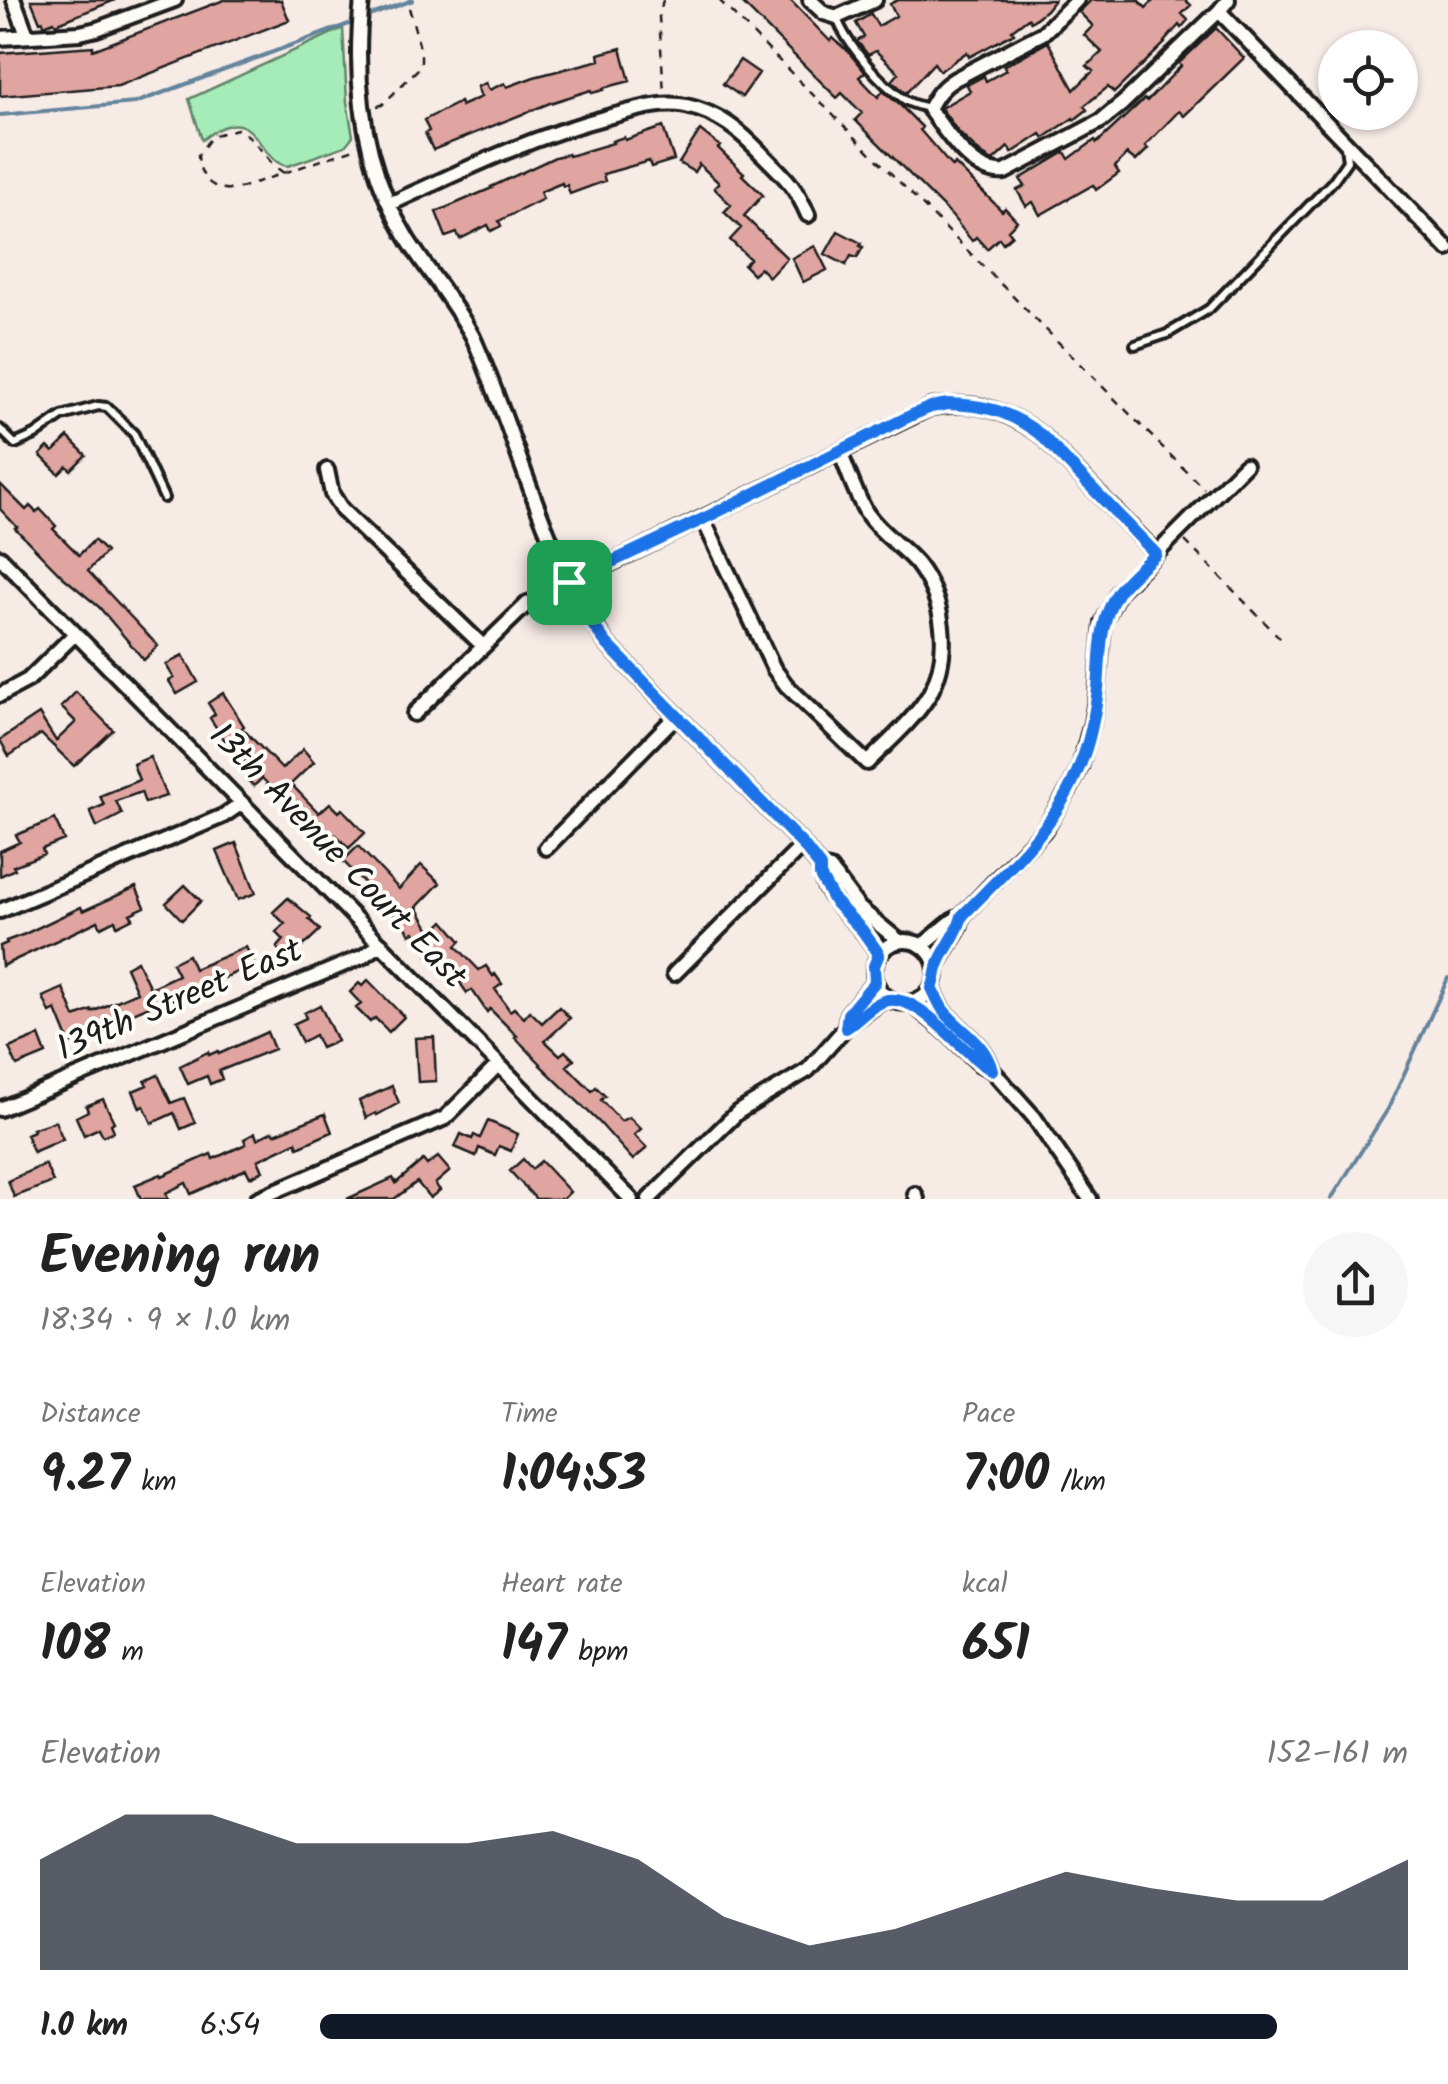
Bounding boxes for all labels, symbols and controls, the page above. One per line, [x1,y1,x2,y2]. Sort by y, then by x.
map controls [1318,30,1418,130]
button: locate [1318,30,1418,130]
pin [527,540,612,625]
icon: arrive [542,555,597,610]
street label: 13th Avenue Court East [194,711,480,1004]
street label: 139th Street East [48,924,312,1078]
text: Evening run [40,1215,320,1302]
button: share [1303,1232,1408,1337]
text: 18:34 · 9 × 1.0 km [40,1296,290,1347]
text: Distance [40,1392,141,1437]
text: Time [501,1392,558,1437]
text: Pace [962,1392,1015,1437]
text: 9.27 [40,1437,130,1517]
text: 1:04:53 [501,1437,646,1517]
text: 7:00 [962,1437,1049,1517]
text: km [130,1460,177,1505]
text: /km [1049,1460,1106,1505]
text: Elevation [40,1562,146,1607]
text: Heart rate [501,1562,623,1607]
text: kcal [962,1562,1008,1607]
text: 108 [40,1607,110,1687]
text: 147 [501,1607,567,1687]
text: 651 [962,1607,1030,1687]
text: m [110,1630,144,1675]
text: bpm [567,1630,629,1675]
text: Elevation [40,1729,161,1780]
text: 152–161 m [1266,1729,1408,1780]
text: 1.0 km [40,2001,128,2052]
text: 6:54 [200,2001,260,2052]

